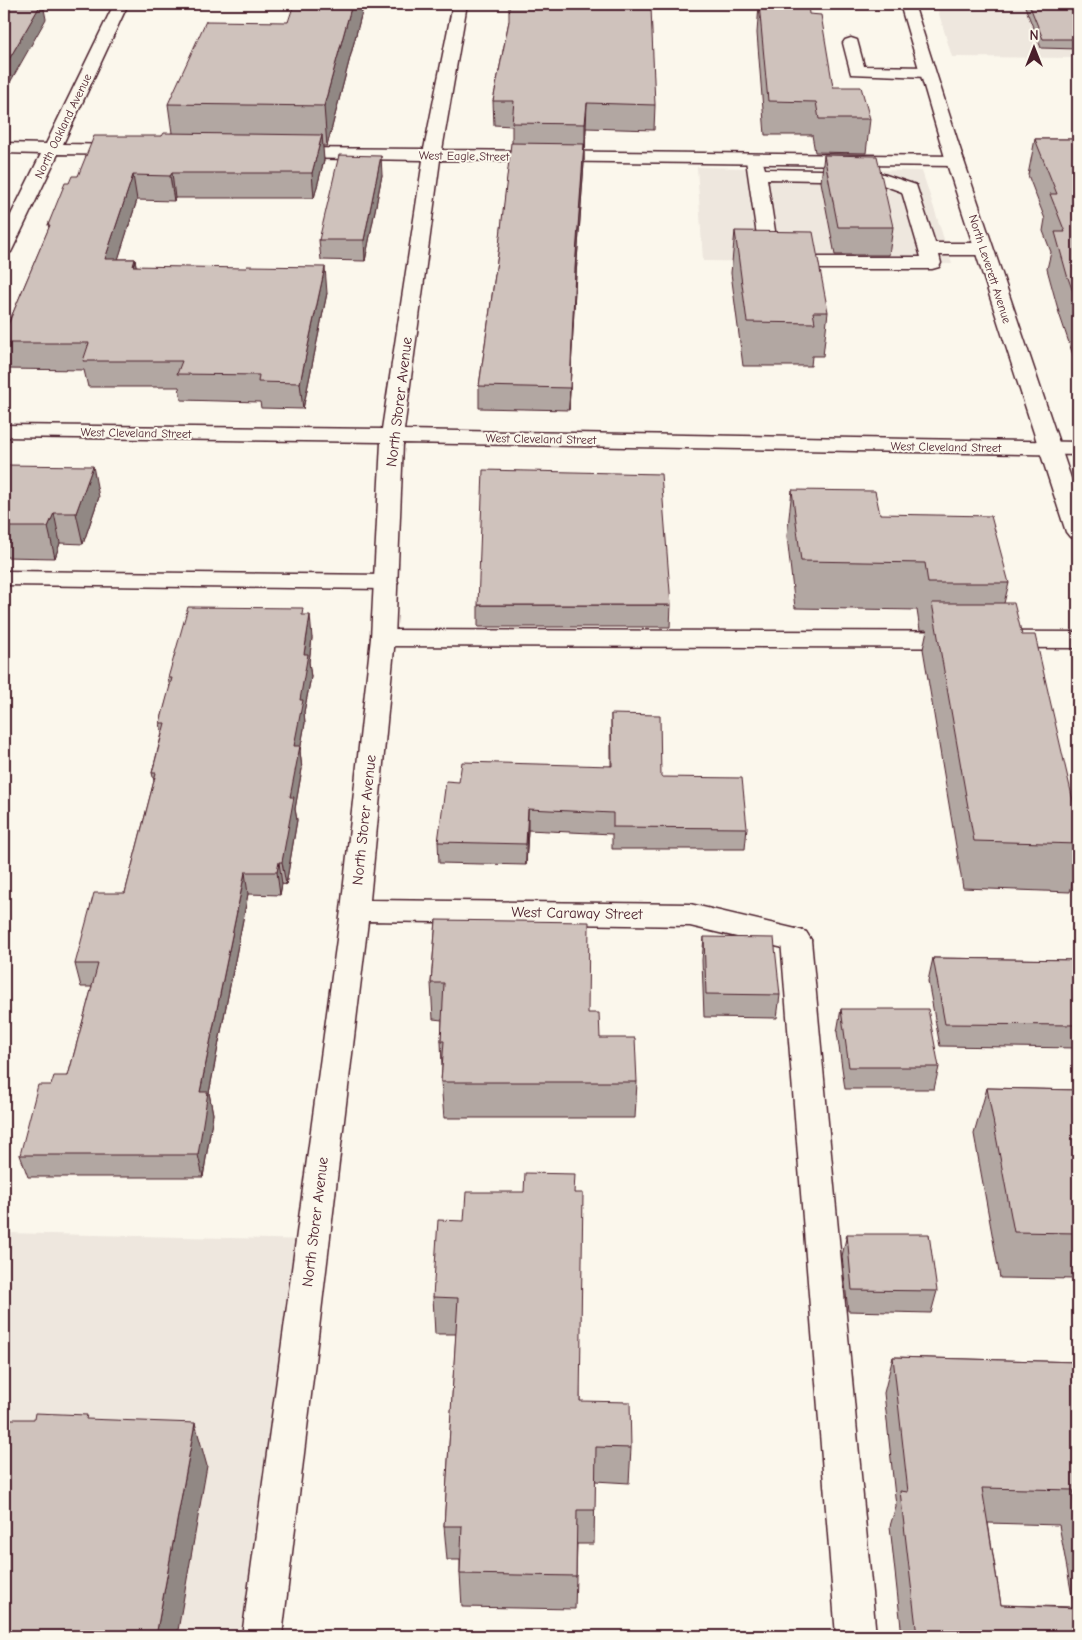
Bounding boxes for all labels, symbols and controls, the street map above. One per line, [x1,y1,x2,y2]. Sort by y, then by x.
north arrow [1010,22,1060,72]
text: N [1029,27,1039,44]
street label: North Oakland Avenue [32,71,94,181]
street label: West Eagle Street [419,148,510,164]
street label: North Leverett Avenue [966,213,1014,325]
street label: North Storer Avenue [382,335,416,468]
street label: West Cleveland Street [81,425,192,441]
street label: West Cleveland Street [486,431,597,447]
street label: West Cleveland Street [891,439,1002,455]
street label: North Storer Avenue [348,753,380,886]
street label: West Caraway Street [511,903,643,923]
street label: North Storer Avenue [298,1155,332,1288]

